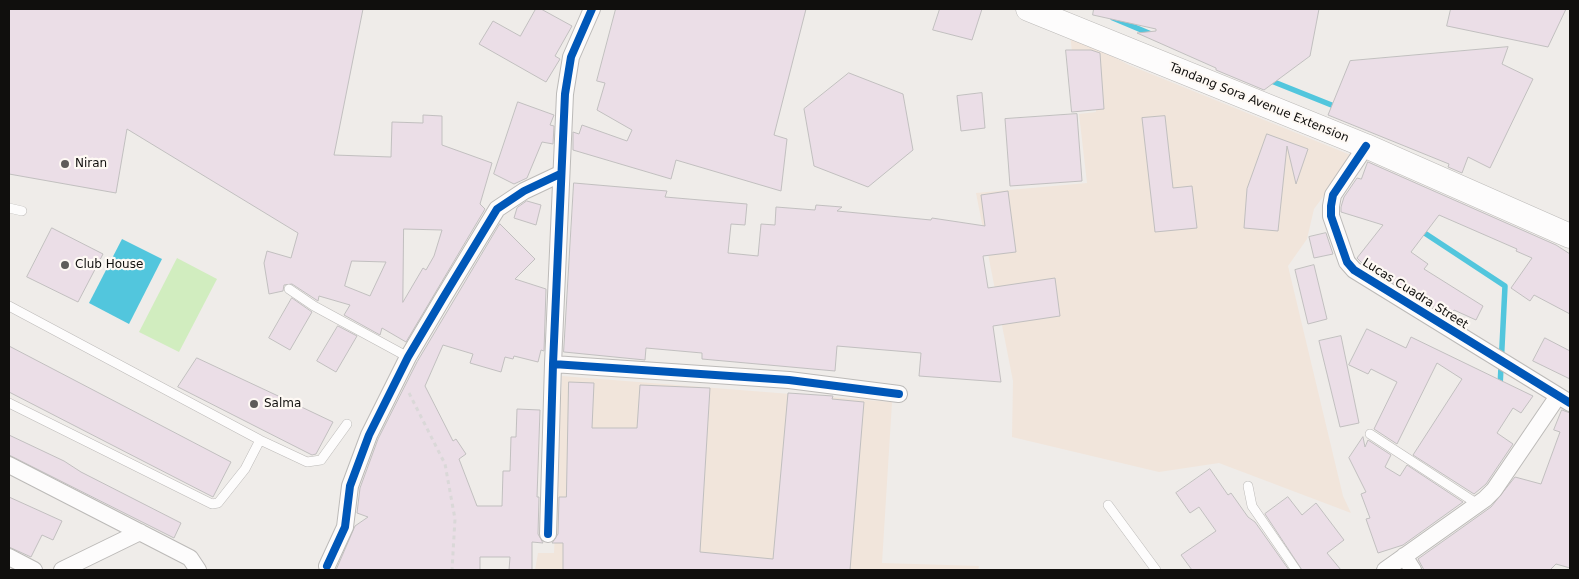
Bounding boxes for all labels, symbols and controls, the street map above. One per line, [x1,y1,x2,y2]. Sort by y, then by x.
street label: Tandang Sora Avenue Extension [1167,60,1351,146]
place label: Niran [75,157,107,171]
marker: Niran [59,158,71,170]
street label: Lucas Cuadra Street [1360,256,1470,332]
place label: Club House [75,258,143,272]
marker: Club House [59,259,71,271]
place label: Salma [264,397,301,411]
marker: Salma [248,398,260,410]

